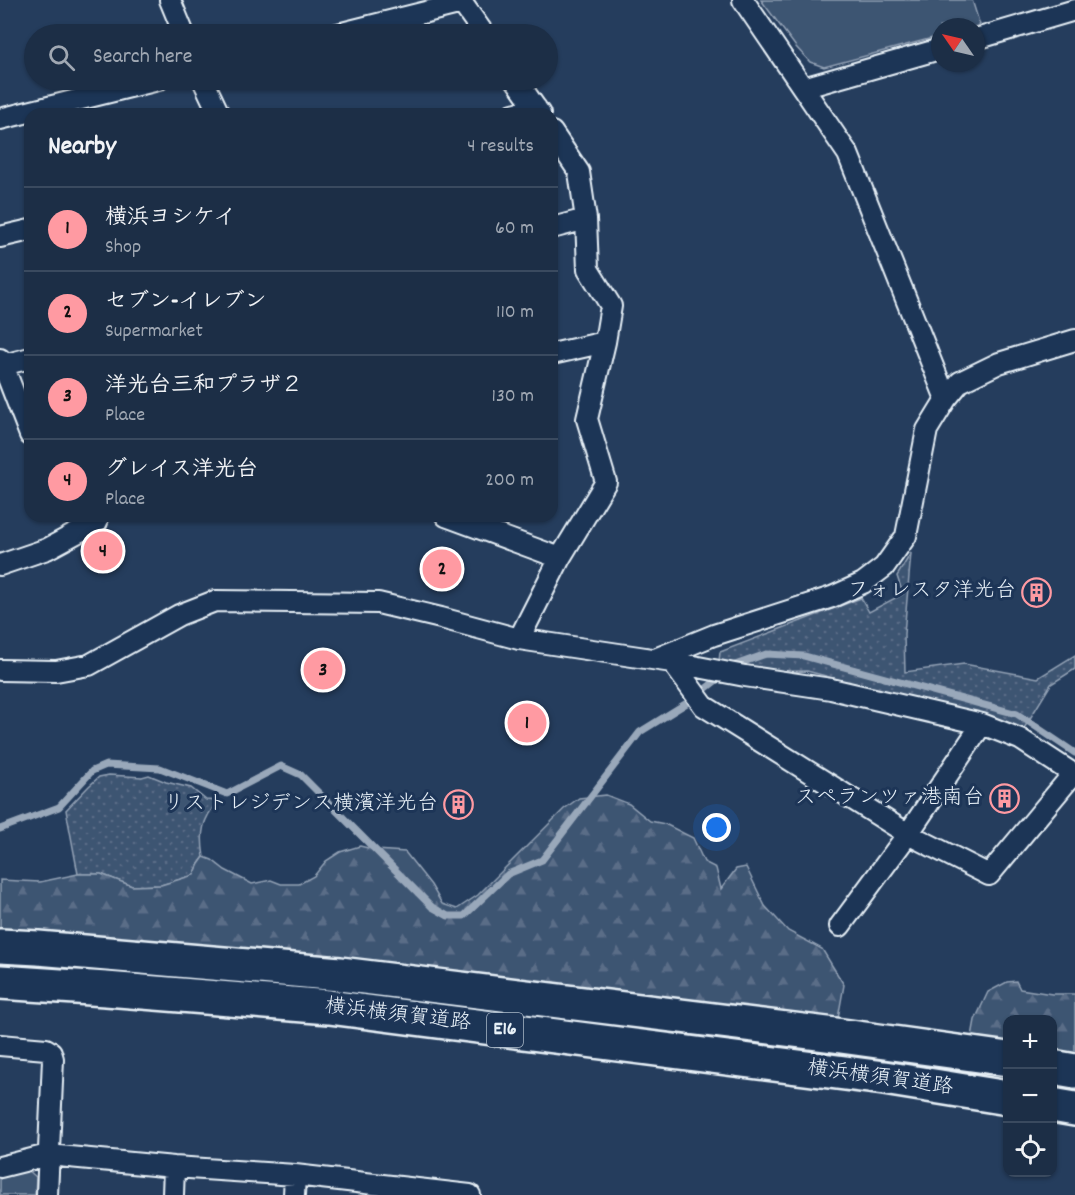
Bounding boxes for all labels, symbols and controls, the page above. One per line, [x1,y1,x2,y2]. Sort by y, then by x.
north arrow [931,18,985,72]
search box [24,24,558,90]
icon: search [45,41,78,74]
text: Search here [93,42,192,73]
text: Nearby [48,129,116,166]
text: 4 results [467,133,534,161]
text: 横浜ヨシケイ [105,203,236,234]
text: 1 [65,215,70,243]
text: 60 m [495,215,534,243]
text: Shop [105,234,141,262]
text: セブン-イレブン [105,287,267,318]
text: 2 [63,299,72,327]
text: 110 m [496,299,534,327]
text: Supermarket [105,318,203,346]
text: 洋光台三和プラザ２ [105,371,303,402]
text: 3 [63,383,72,411]
text: 130 m [492,383,534,411]
text: Place [105,402,145,430]
text: グレイス洋光台 [105,455,258,486]
text: 4 [63,467,72,495]
text: 200 m [485,467,534,495]
text: Place [105,486,145,514]
pin: 4 [84,528,122,574]
pin: 2 [422,546,462,592]
building icon: フォレスタ洋光台 [1021,576,1053,608]
place label: フォレスタ洋光台 [848,577,1016,607]
pin: 3 [304,648,342,692]
pin: 1 [508,700,546,746]
building icon: スペランツァ港南台 [989,783,1021,815]
place label: スペランツァ港南台 [795,784,984,814]
building icon: リストレジデンス横濱洋光台 [443,789,475,821]
place label: リストレジデンス横濱洋光台 [163,790,438,820]
your location [702,813,731,842]
street label: 横浜横須賀道路 [323,992,473,1040]
road number: E16 [487,1013,523,1047]
map controls [1003,1015,1057,1177]
button: + [1003,1015,1057,1069]
street label: 横浜横須賀道路 [805,1054,955,1104]
button: − [1003,1069,1057,1123]
button: locate [1003,1123,1057,1177]

